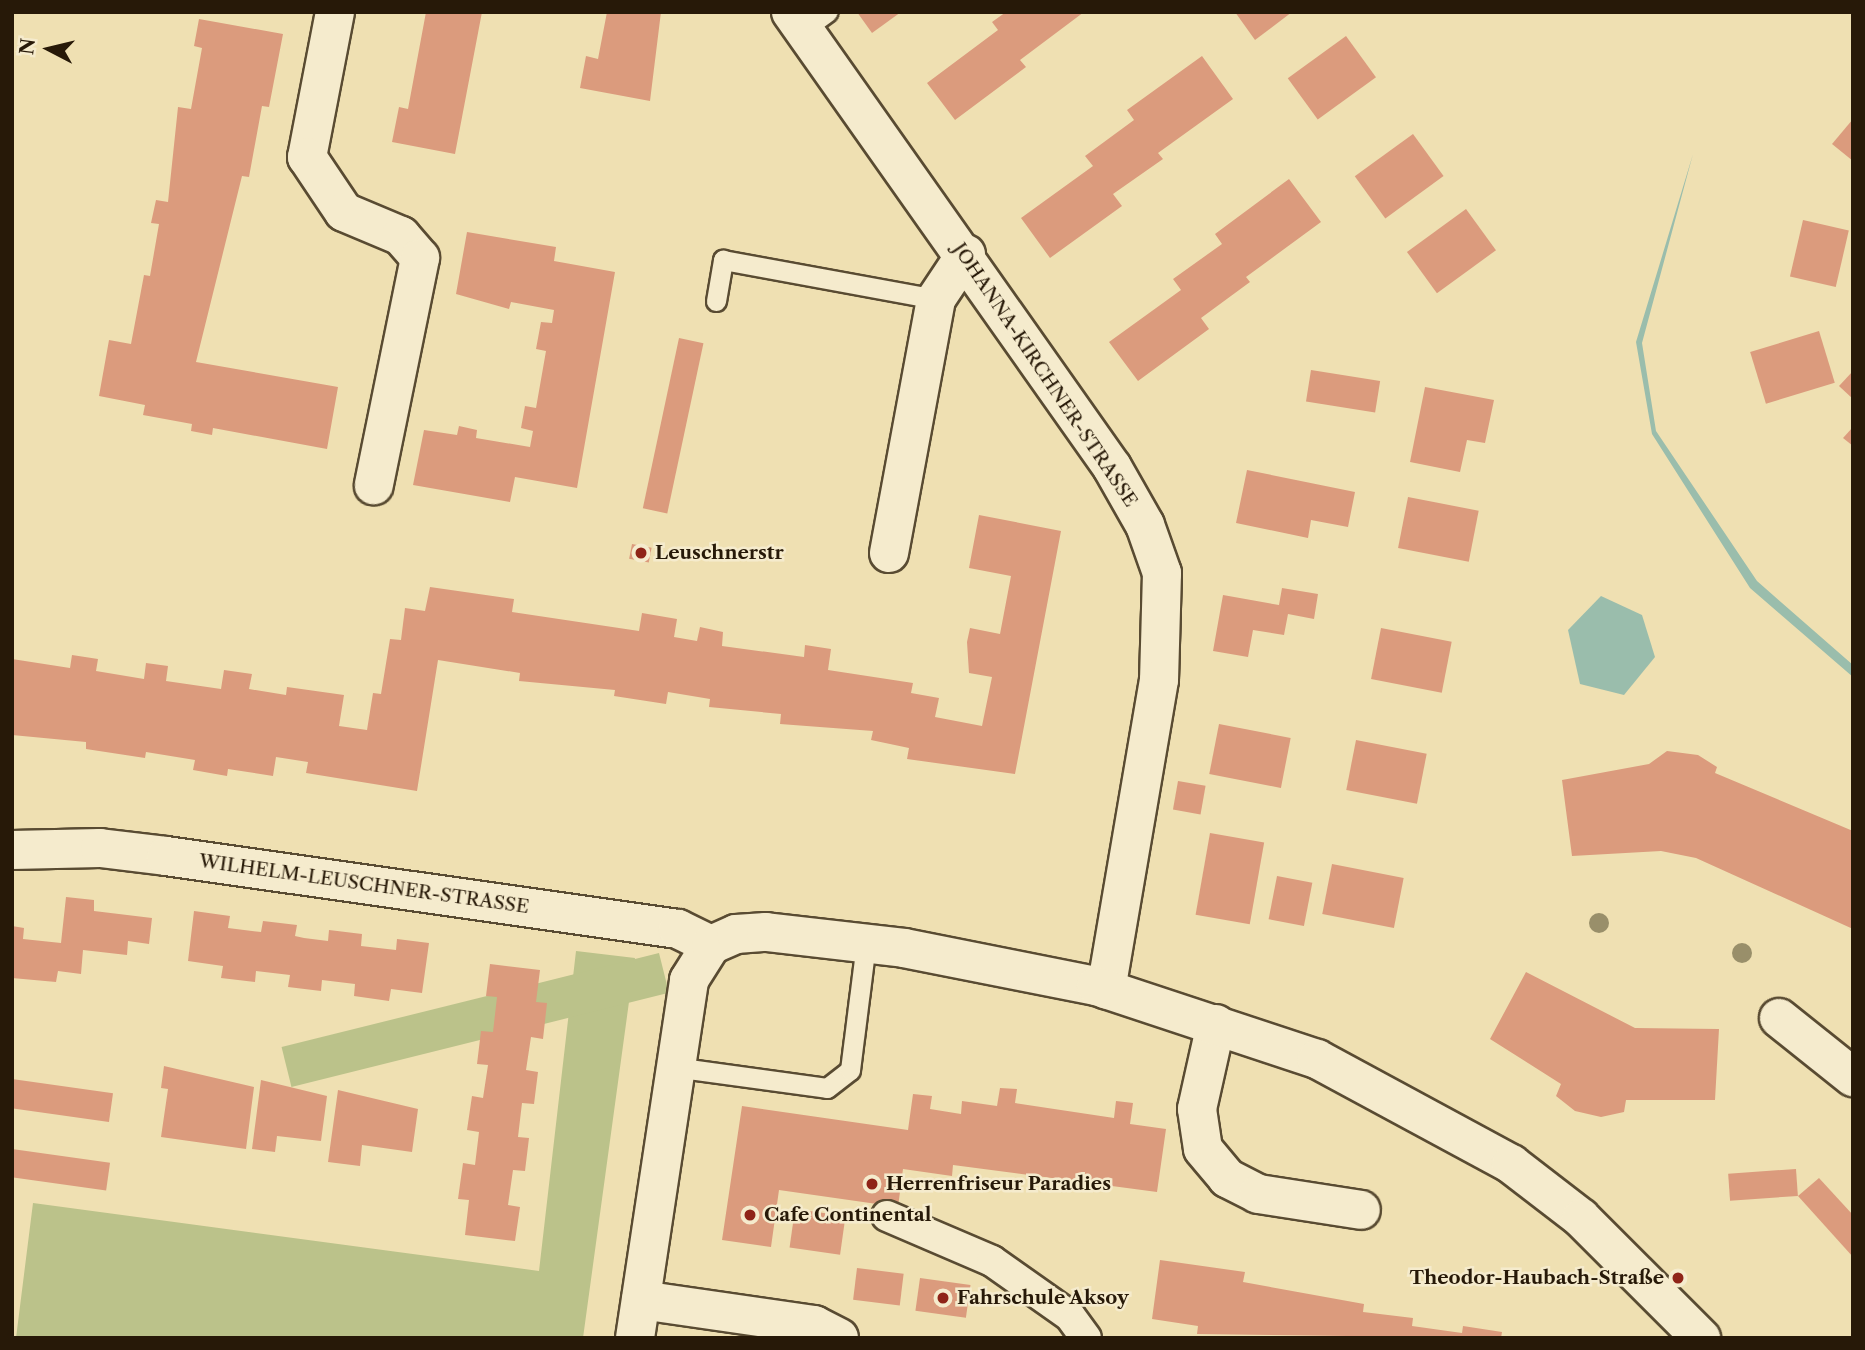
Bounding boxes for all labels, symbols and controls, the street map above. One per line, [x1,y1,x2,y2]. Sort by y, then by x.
north arrow [14,14,84,84]
text: N [15,37,40,56]
street label: JOHANNA-KIRCHNER-STRASSE [948,239,1142,511]
place label: Leuschnerstr [655,542,784,564]
marker: Leuschnerstr [633,545,649,561]
street label: WILHELM-LEUSCHNER-STRASSE [198,850,530,918]
place label: Herrenfriseur Paradies [886,1173,1111,1195]
marker: Herrenfriseur Paradies [864,1176,880,1192]
place label: Cafe Continental [764,1204,931,1226]
marker: Cafe Continental [742,1207,758,1223]
place label: Theodor-Haubach-Straße [1410,1267,1664,1289]
marker: Theodor-Haubach-Straße [1670,1270,1686,1286]
place label: Fahrschule Aksoy [957,1287,1129,1309]
marker: Fahrschule Aksoy [935,1290,951,1306]

